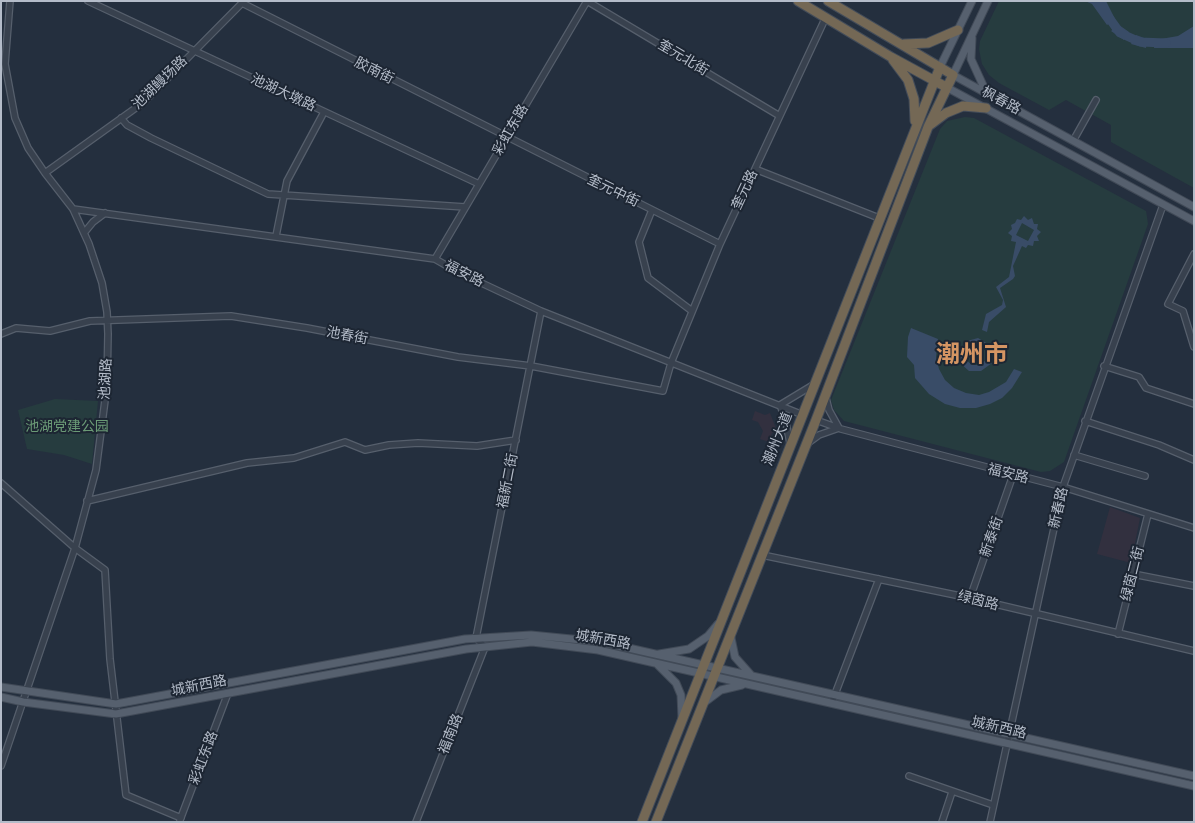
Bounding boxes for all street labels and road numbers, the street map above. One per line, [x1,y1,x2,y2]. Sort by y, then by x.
street label: 奎元北街 [655,36,711,80]
street label: 池湖鳗场路 [129,53,191,113]
street label: 胶南街 [351,54,397,88]
street label: 池湖大墩路 [248,71,318,115]
street label: 枫春路 [979,84,1023,118]
street label: 彩虹东路 [490,102,532,158]
street label: 奎元路 [729,167,761,213]
street label: 奎元中街 [584,171,642,211]
street label: 福安路 [441,257,487,291]
street label: 池春街 [325,324,369,348]
street label: 池湖路 [97,358,115,400]
street label: 潮州大道 [760,410,796,468]
street label: 福新二街 [494,452,522,510]
street label: 福安路 [986,461,1030,487]
street label: 新春路 [1046,486,1072,530]
street label: 新泰街 [977,514,1007,560]
street label: 绿茵二街 [1118,545,1148,603]
street label: 绿茵路 [956,588,1000,614]
street label: 城新西路 [574,627,632,653]
street label: 城新西路 [170,672,228,700]
street label: 福南路 [435,711,467,757]
street label: 城新西路 [970,714,1028,742]
street label: 彩虹东路 [186,729,222,787]

